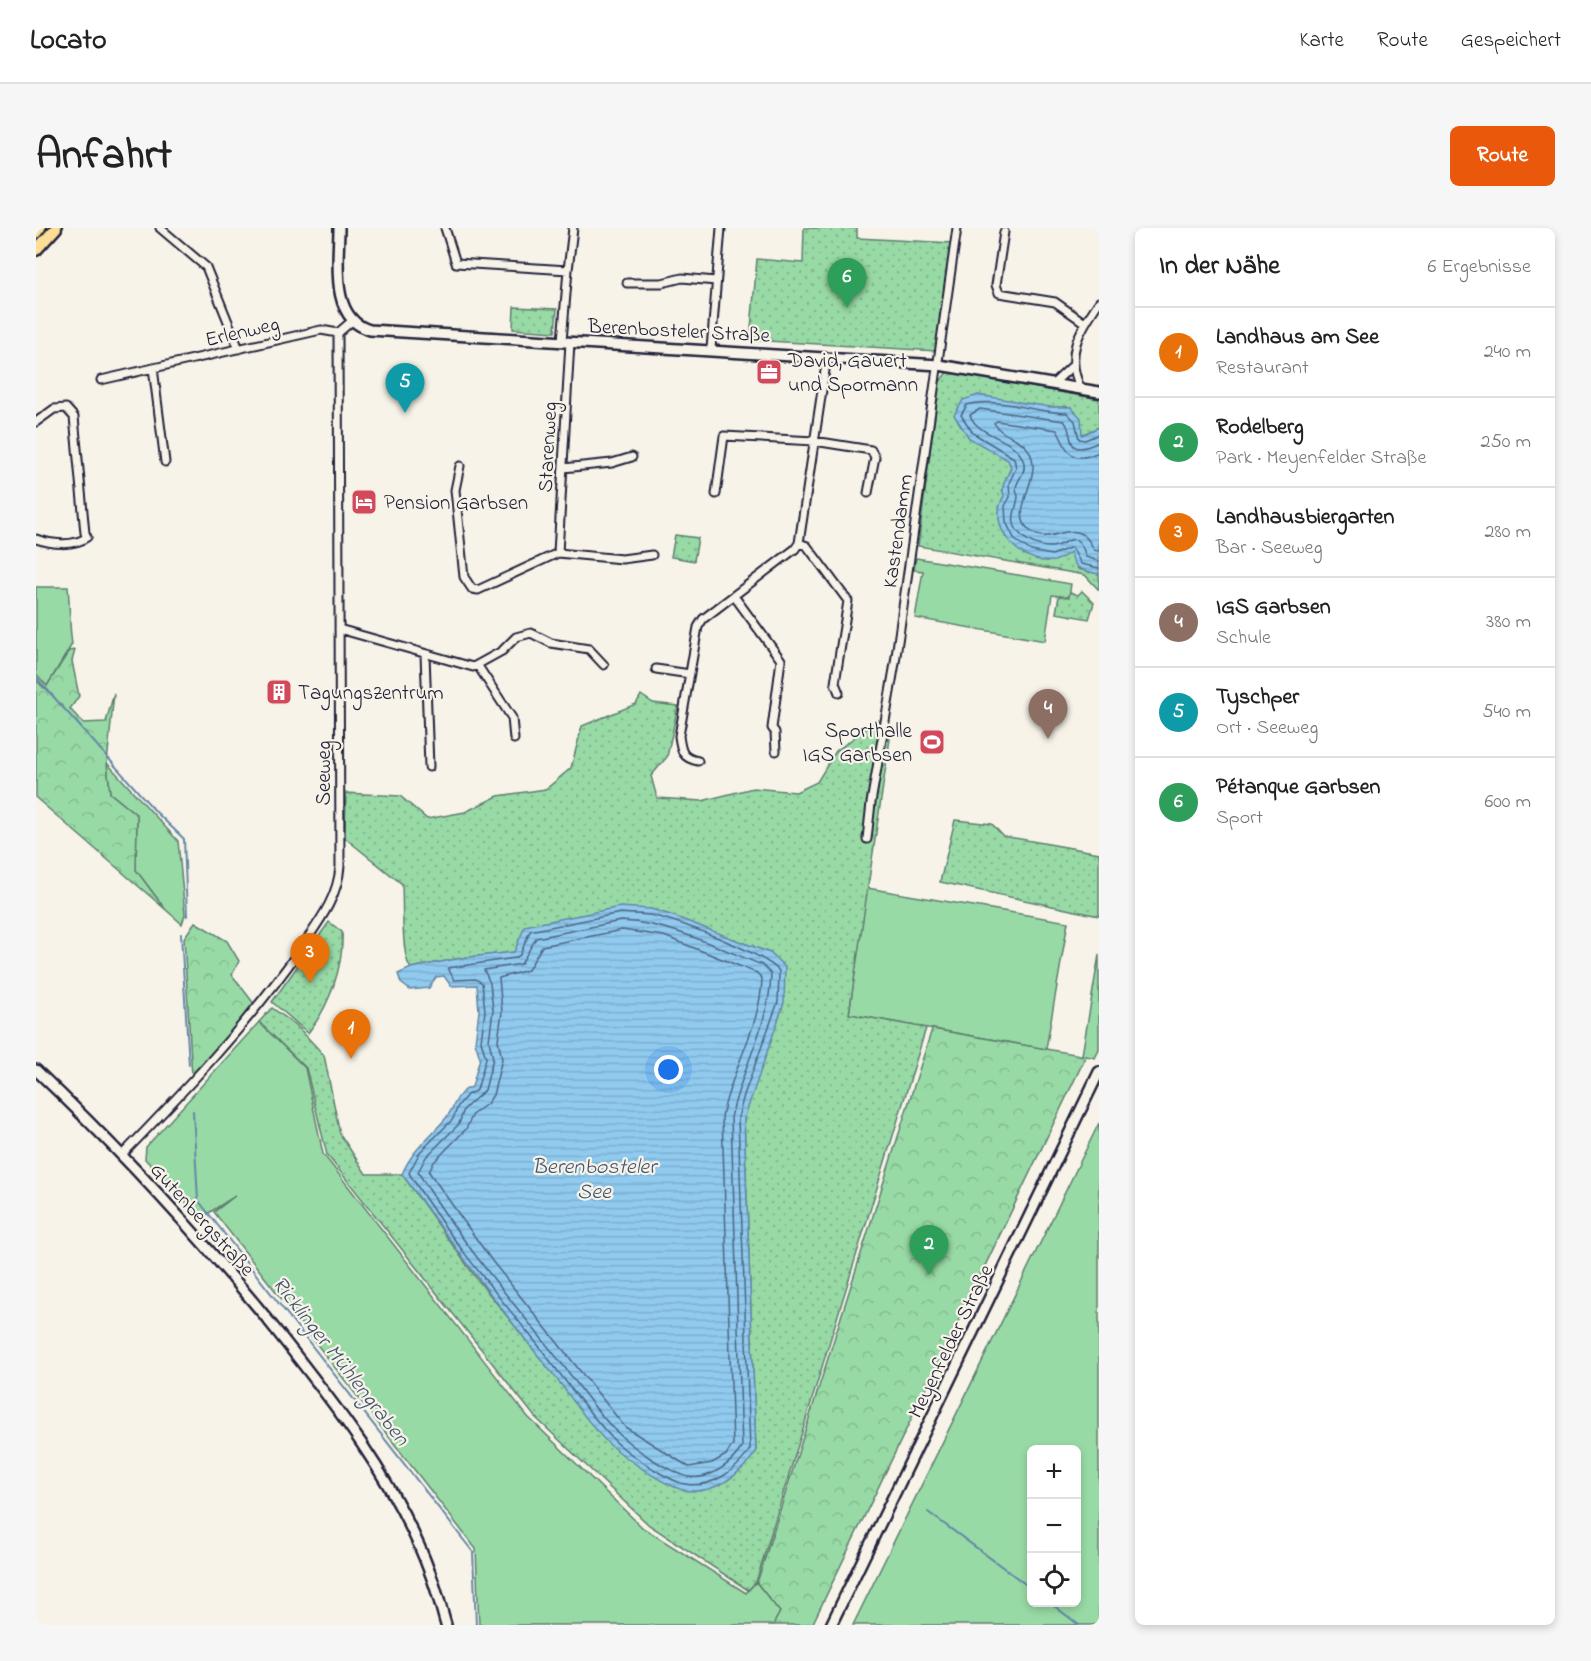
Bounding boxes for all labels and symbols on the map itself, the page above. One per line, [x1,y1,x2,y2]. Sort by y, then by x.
pin: 6 [828,259,866,308]
street label: Erlenweg [202,310,283,358]
street label: Berenbosteler Straße [586,312,771,352]
place label: David, Gauert und Spormann [787,347,918,401]
office icon: David, Gauert und Spormann [754,357,784,387]
pin: 5 [386,364,424,413]
street label: Starenweg [532,401,568,493]
street label: Kastendamm [876,472,922,590]
hotel icon: Pension Garbsen [349,487,379,517]
place label: Pension Garbsen [384,489,528,519]
building icon: Tagungszentrum [264,677,294,707]
place label: Tagungszentrum [298,679,444,711]
pin: 4 [1028,690,1068,739]
place label: Sporthalle IGS Garbsen [803,717,913,771]
sports icon: Sporthalle IGS Garbsen [917,727,947,757]
street label: Seeweg [310,741,342,805]
pin: 3 [290,934,330,983]
pin: 1 [332,1010,370,1059]
your location [654,1055,683,1084]
water label: Berenbosteler See [532,1152,659,1209]
street label: Gutenbergstraße [141,1157,261,1286]
pin: 2 [910,1226,948,1275]
street label: Meyenfelder Straße [901,1259,1004,1425]
water label: Ricklinger Mühlengraben [263,1270,417,1454]

